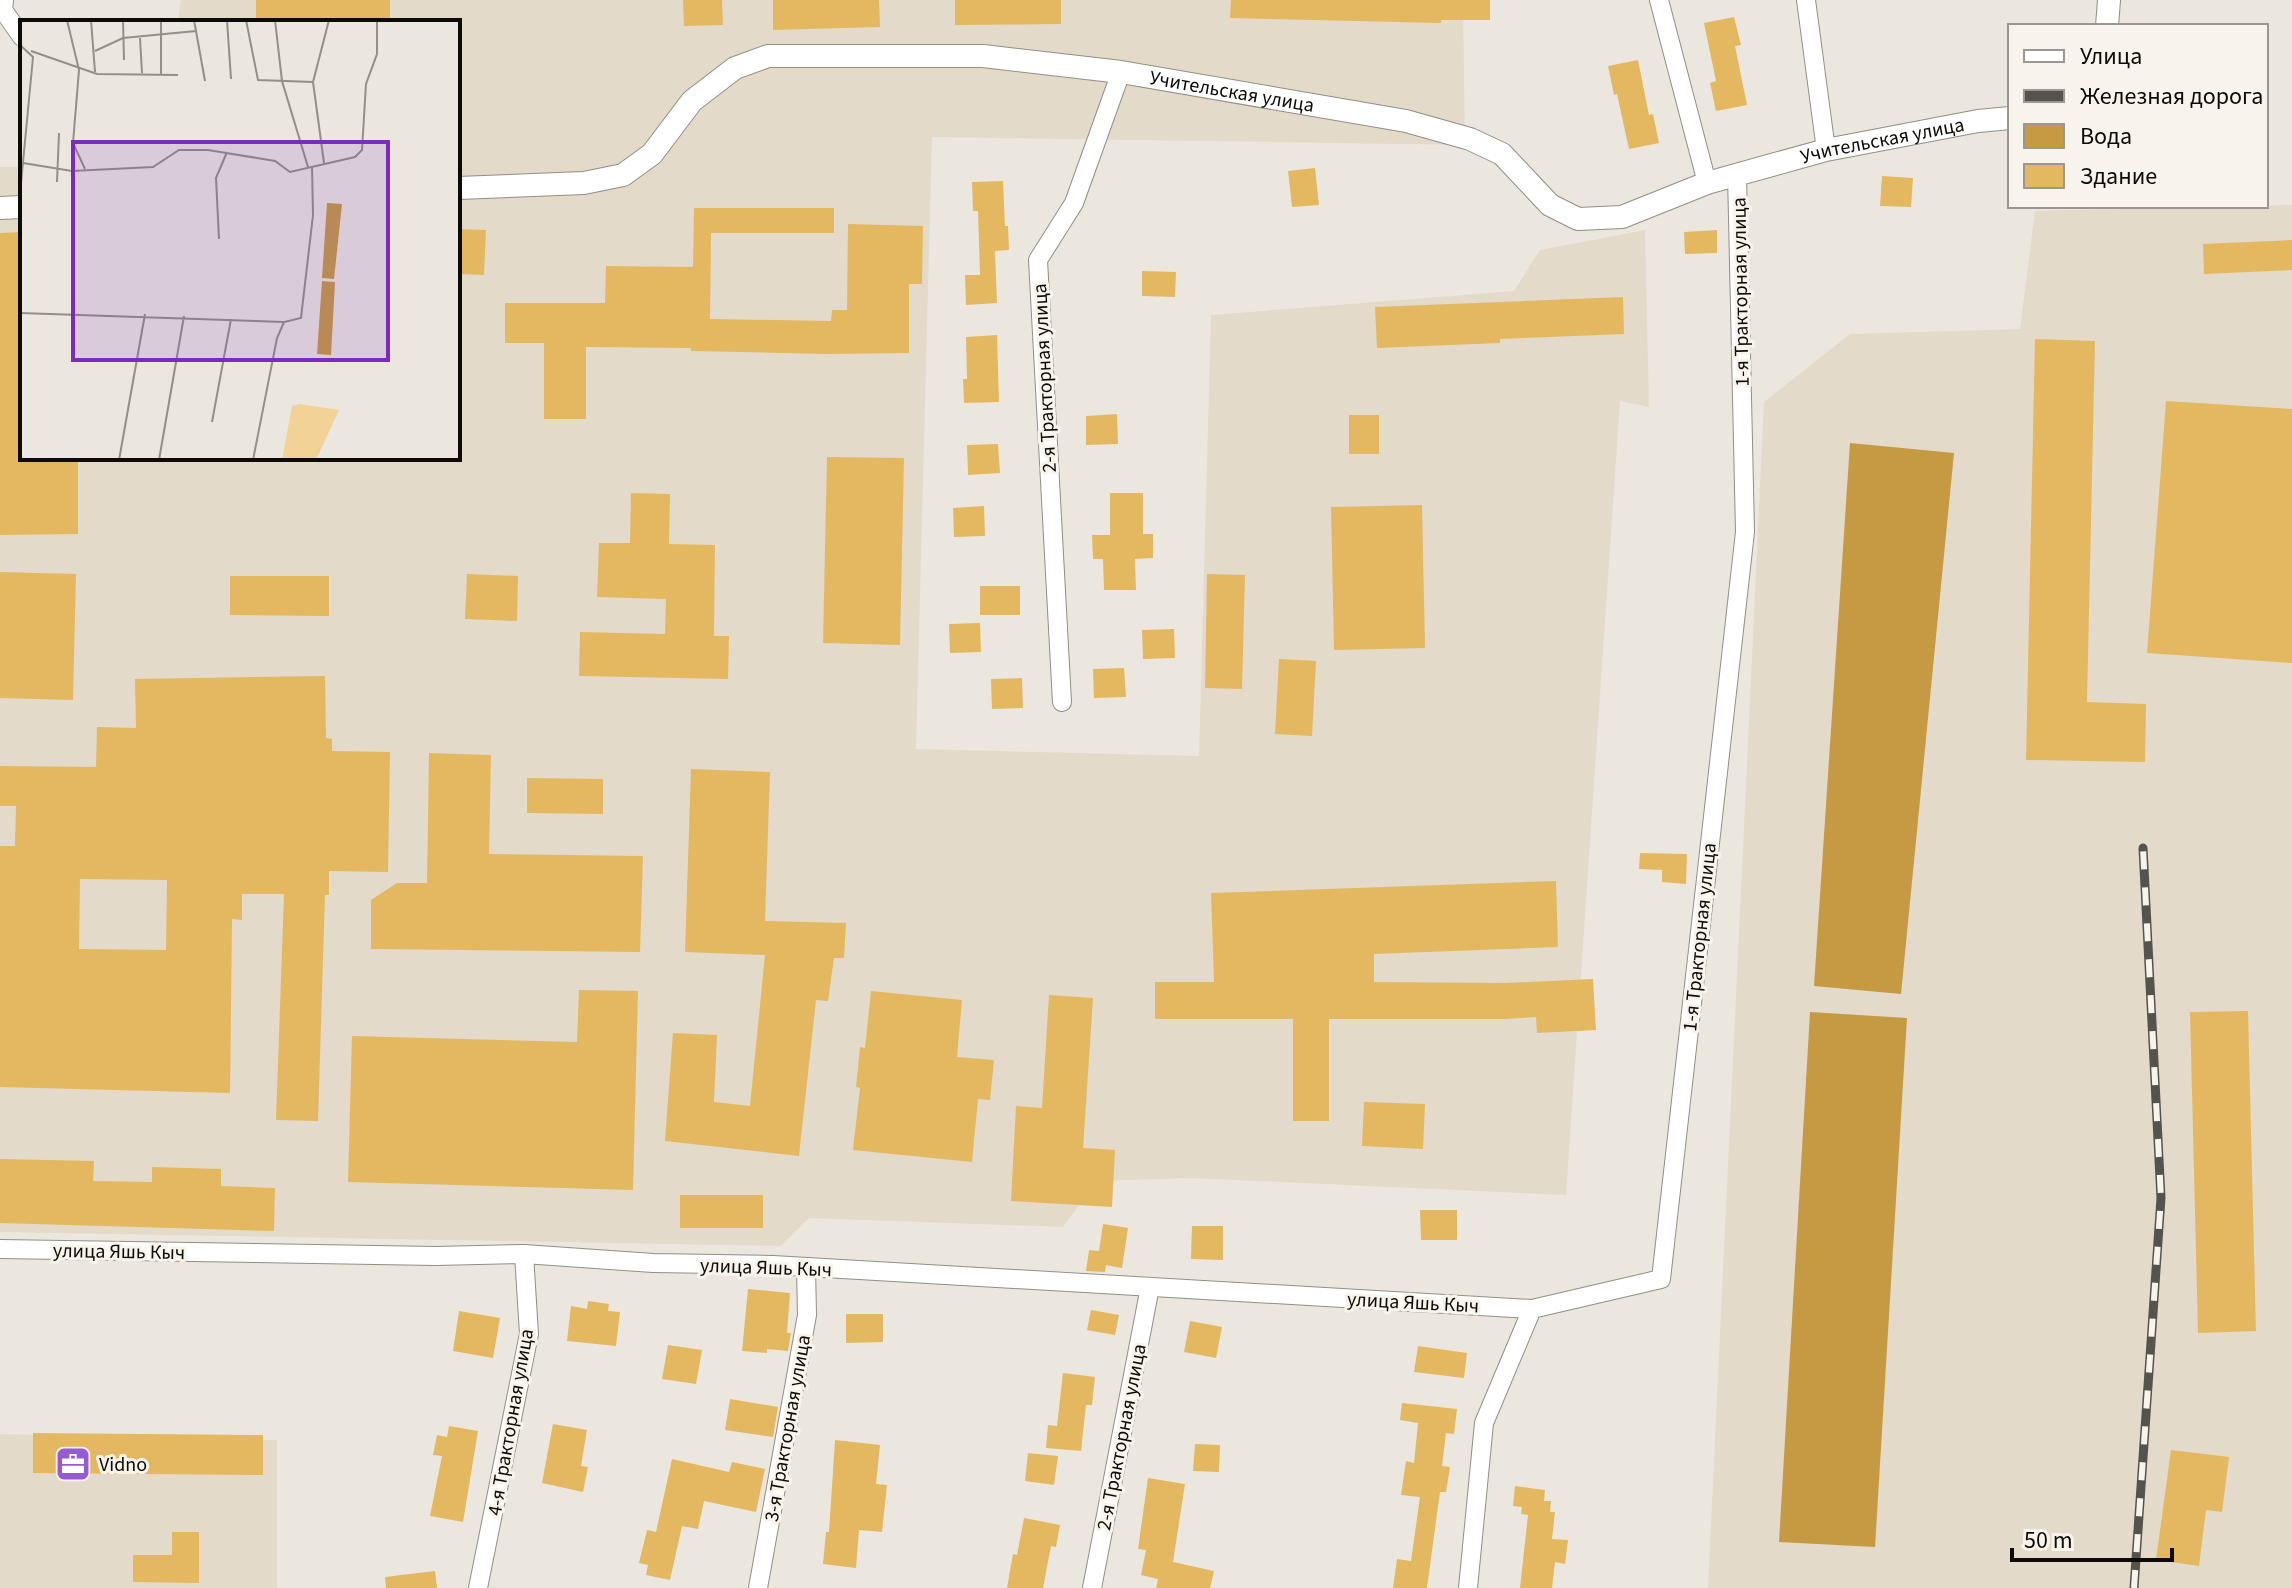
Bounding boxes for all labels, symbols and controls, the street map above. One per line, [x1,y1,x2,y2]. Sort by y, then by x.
inset map [20,20,460,460]
legend [2008,24,2268,208]
text: Улица [2080,39,2142,74]
street label: Учительская улица [1147,64,1316,120]
text: Железная дорога [2080,79,2263,114]
street label: Учительская улица [1797,111,1967,171]
text: Вода [2080,119,2132,154]
text: Здание [2080,159,2157,194]
street label: 1-я Тракторная улица [1725,197,1757,387]
street label: 2-я Тракторная улица [1026,283,1064,473]
street label: 1-я Тракторная улица [1676,841,1724,1033]
street label: улица Яшь Кыч [53,1237,185,1267]
street label: улица Яшь Кыч [699,1252,832,1284]
street label: улица Яшь Кыч [1346,1286,1480,1320]
street label: 4-я Тракторная улица [481,1326,541,1518]
street label: 3-я Тракторная улица [758,1332,818,1524]
street label: 2-я Тракторная улица [1090,1342,1154,1533]
office icon: Vidno [54,1445,92,1483]
place label: Vidno [99,1451,147,1479]
scale bar [2012,1512,2172,1562]
text: 50 m [2024,1523,2073,1558]

